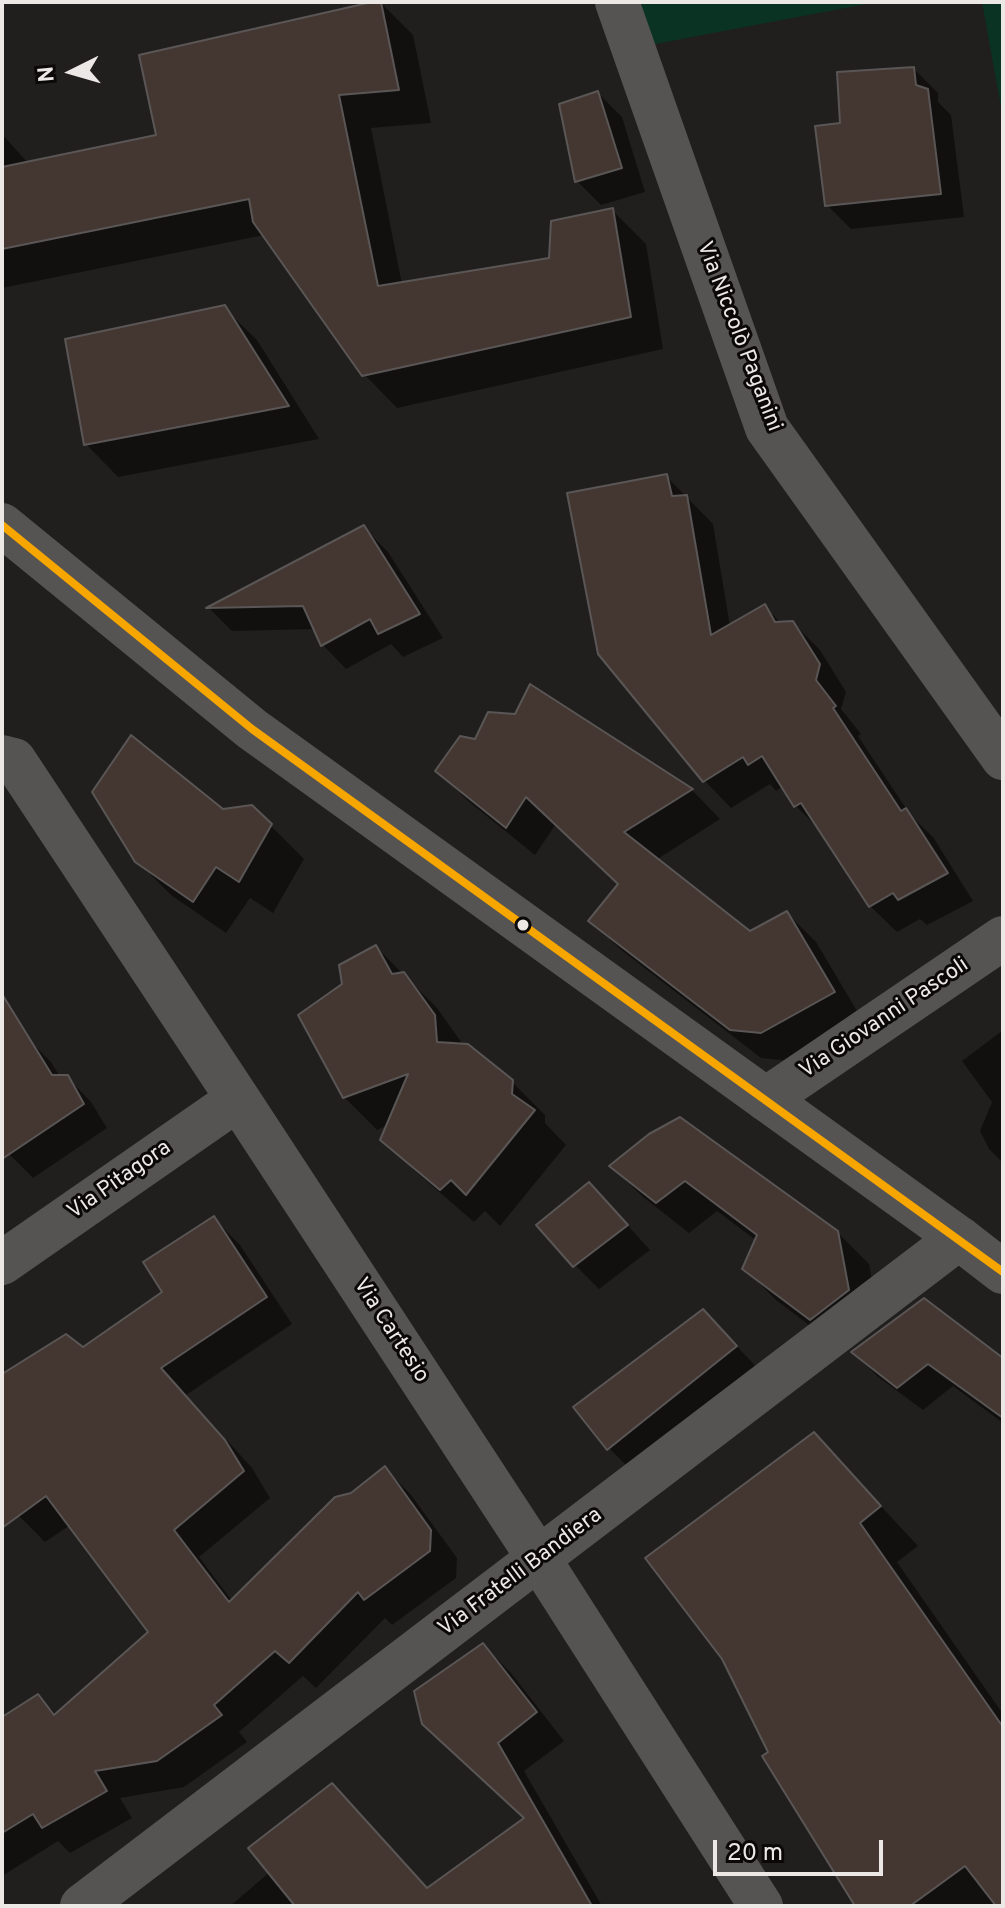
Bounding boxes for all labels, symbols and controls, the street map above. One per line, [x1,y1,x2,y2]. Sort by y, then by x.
north arrow [32,32,112,112]
text: N [33,65,62,83]
street label: Via Niccolò Paganini [690,238,786,436]
unlabelled marker [515,917,531,933]
street label: Via Giovanni Pascoli [796,953,974,1085]
street label: Via Pitagora [63,1136,177,1226]
street label: Via Cartesio [346,1274,434,1388]
street label: Via Fratelli Bandiera [434,1503,608,1643]
scale bar [717,1824,887,1874]
text: 20 m [727,1839,783,1869]

